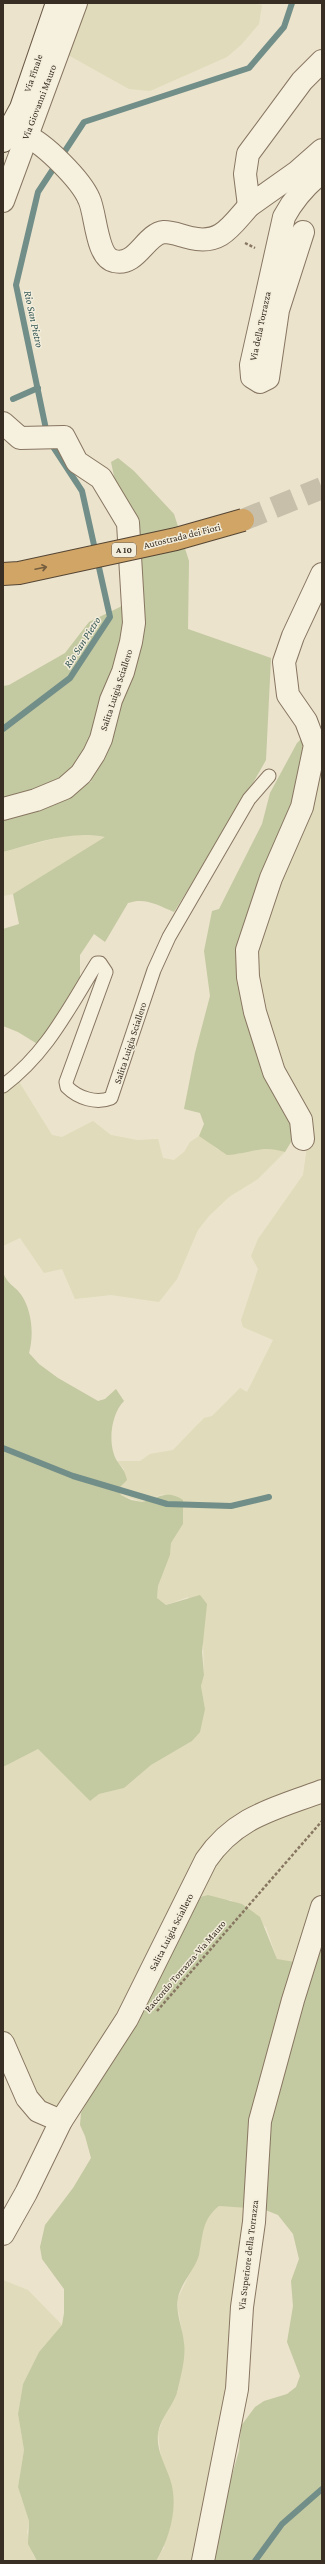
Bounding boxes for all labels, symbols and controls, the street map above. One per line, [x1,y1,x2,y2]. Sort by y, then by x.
street label: Via Finale [21,52,45,93]
street label: Via Giovanni Mauro [20,63,58,141]
water label: Rio San Pietro [22,289,46,349]
street label: Via della Torrazza [247,290,273,362]
street label: Autostrada dei Fiori [142,521,222,551]
road number: A 10 [112,543,136,557]
one-way arrow [35,563,48,571]
water label: Rio San Pietro [61,614,103,670]
street label: Salita Luigia Sciallero [98,648,134,732]
street label: Salita Luigia Sciallero [112,1001,148,1085]
street label: Salita Luigia Sciallero [147,1892,195,1972]
street label: Raccordo Torrazza-Via Mauro [142,1918,228,2014]
street label: Via Superiore della Torrazza [236,2199,260,2311]

